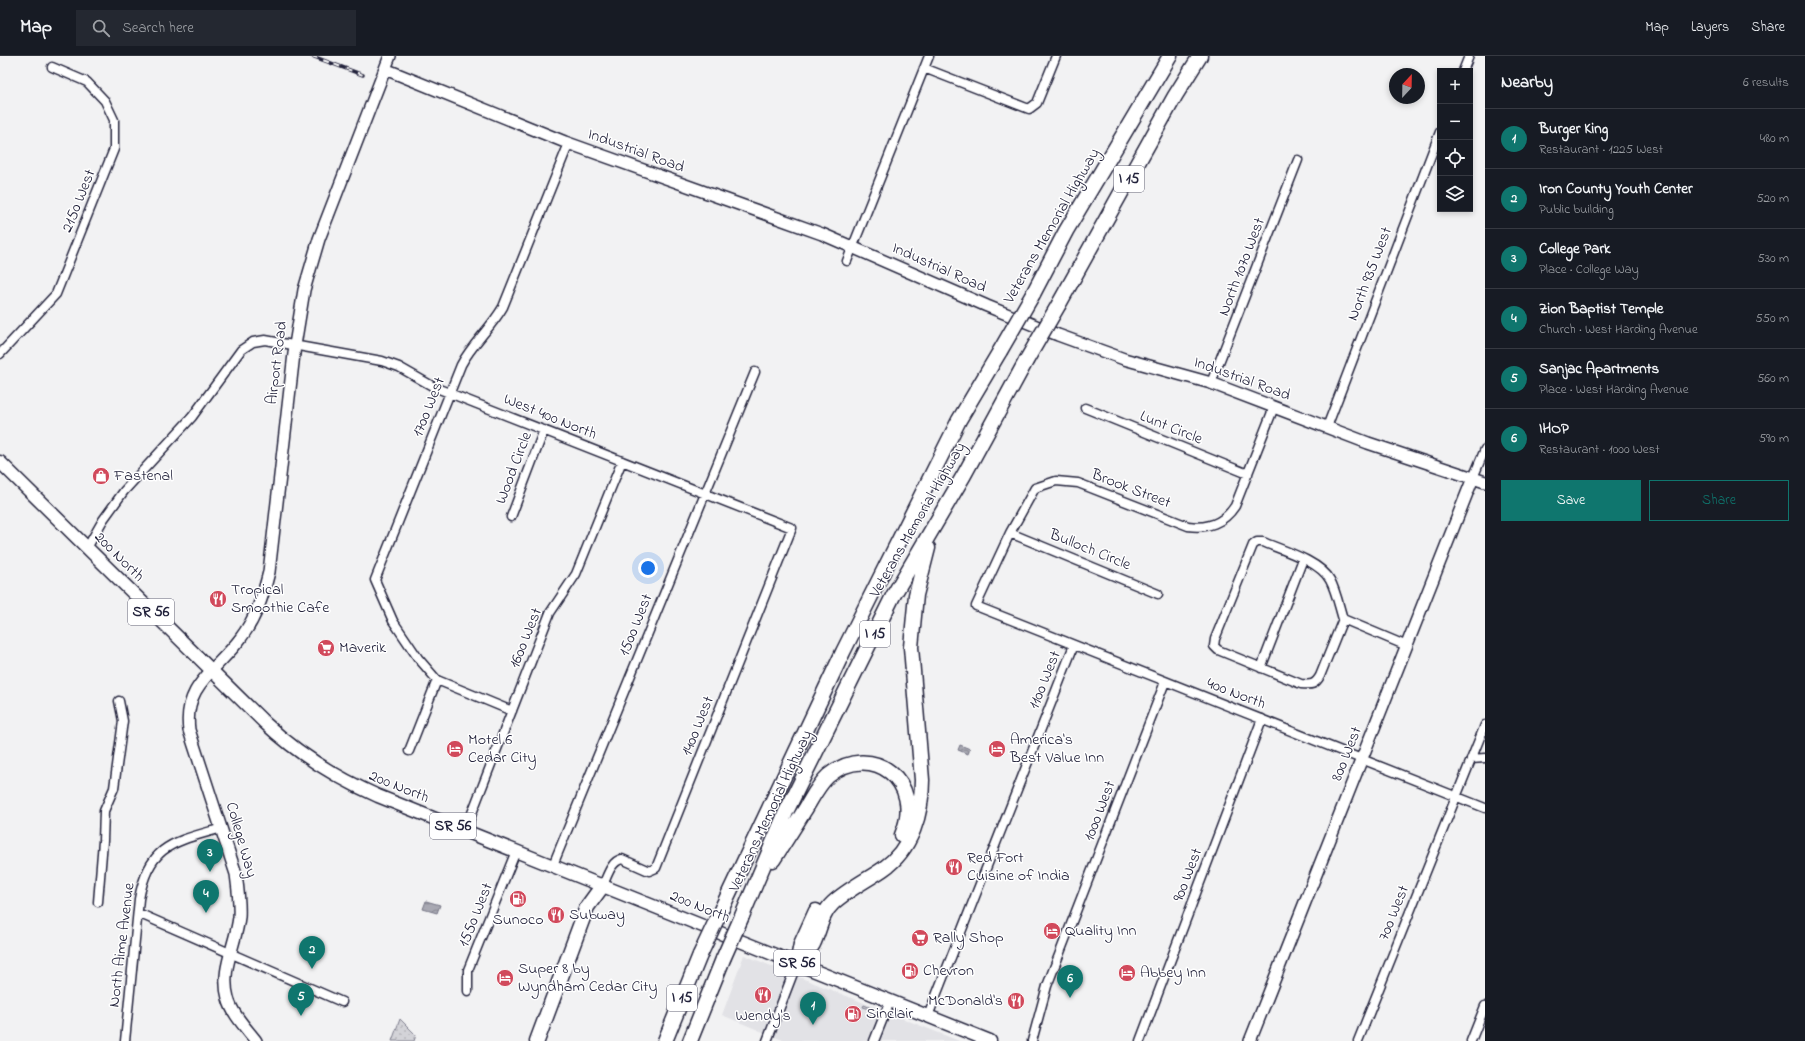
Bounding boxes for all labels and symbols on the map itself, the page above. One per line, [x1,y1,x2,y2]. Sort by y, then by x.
north arrow [1389,68,1425,104]
street label: Industrial Road [584,122,688,180]
street label: Veterans Memorial Highway [997,144,1106,309]
street label: 2150 West [55,165,103,236]
road number: I 15 [1114,166,1144,192]
street label: North 1070 West [1212,214,1272,320]
street label: North 935 West [1341,223,1399,324]
street label: Industrial Road [888,236,990,300]
street label: Airport Road [260,320,294,406]
street label: Industrial Road [1190,350,1294,408]
street label: 1700 West [406,373,452,441]
street label: West 400 North [500,387,600,447]
street label: Lunt Circle [1136,405,1207,452]
street label: Wood Circle [489,428,539,508]
street label: Veterans Memorial Highway [863,438,972,603]
street label: Brook Street [1087,463,1175,515]
place label: Fastenal [113,464,173,488]
shop icon: Fastenal [91,466,111,486]
street label: Bulloch Circle [1045,522,1135,578]
street label: 200 North [88,526,150,588]
your location [638,558,658,578]
place label: Tropical Smoothie Cafe [231,578,330,620]
restaurant icon: Tropical Smoothie Cafe [208,589,228,609]
street label: 1500 West [613,590,660,660]
road number: SR 56 [128,599,174,625]
street label: 1600 West [503,604,549,672]
road number: I 15 [860,621,890,647]
place label: Maverik [339,636,387,660]
supermarket icon: Maverik [316,638,336,658]
street label: 1100 West [1022,647,1068,713]
street label: 400 North [1203,672,1269,716]
street label: 1400 West [675,692,721,760]
street label: 800 West [1325,723,1369,785]
street label: Veterans Memorial Highway [723,726,819,897]
place label: Motel 6 Cedar City [468,728,537,770]
place label: America's Best Value Inn [1009,728,1104,770]
hotel icon: Motel 6 Cedar City [445,739,465,759]
hotel icon: America's Best Value Inn [987,739,1007,759]
street label: 200 North [365,764,433,810]
street label: 1000 West [1078,777,1123,845]
street label: College Way [219,799,263,881]
road number: SR 56 [430,813,476,839]
pin: 3 [197,839,223,872]
street label: 900 West [1167,844,1209,905]
place label: Red Fort Cuisine of India [967,846,1070,888]
restaurant icon: Red Fort Cuisine of India [944,857,964,877]
street label: 1550 West [452,879,500,951]
pin: 4 [193,880,219,913]
street label: North Aime Avenue [102,881,142,1009]
street label: 700 West [1372,881,1416,944]
street label: 200 North [666,884,734,930]
fuel station icon: Sunoco [508,889,528,909]
place label: Subway [569,903,625,927]
restaurant icon: Subway [546,905,566,925]
place label: Sunoco [492,908,544,932]
place label: Quality Inn [1065,919,1137,943]
hotel icon: Quality Inn [1042,921,1062,941]
place label: Rally Shop [933,926,1004,950]
supermarket icon: Rally Shop [910,928,930,948]
pin: 2 [299,936,325,969]
road number: SR 56 [774,950,820,976]
place label: Super 8 by Wyndham Cedar City [518,957,657,999]
place label: Chevron [923,959,974,983]
fuel station icon: Chevron [900,961,920,981]
place label: Abbey Inn [1140,961,1206,985]
hotel icon: Abbey Inn [1117,963,1137,983]
pin: 6 [1057,965,1083,998]
hotel icon: Super 8 by Wyndham Cedar City [495,968,515,988]
pin: 5 [288,983,314,1016]
road number: I 15 [667,985,697,1011]
restaurant icon: Wendy's [753,985,773,1005]
place label: McDonald's [928,989,1003,1013]
restaurant icon: McDonald's [1006,991,1026,1011]
pin: 1 [800,992,826,1025]
place label: Sinclair [866,1002,913,1026]
place label: Wendy's [735,1004,791,1028]
fuel station icon: Sinclair [843,1004,863,1024]

